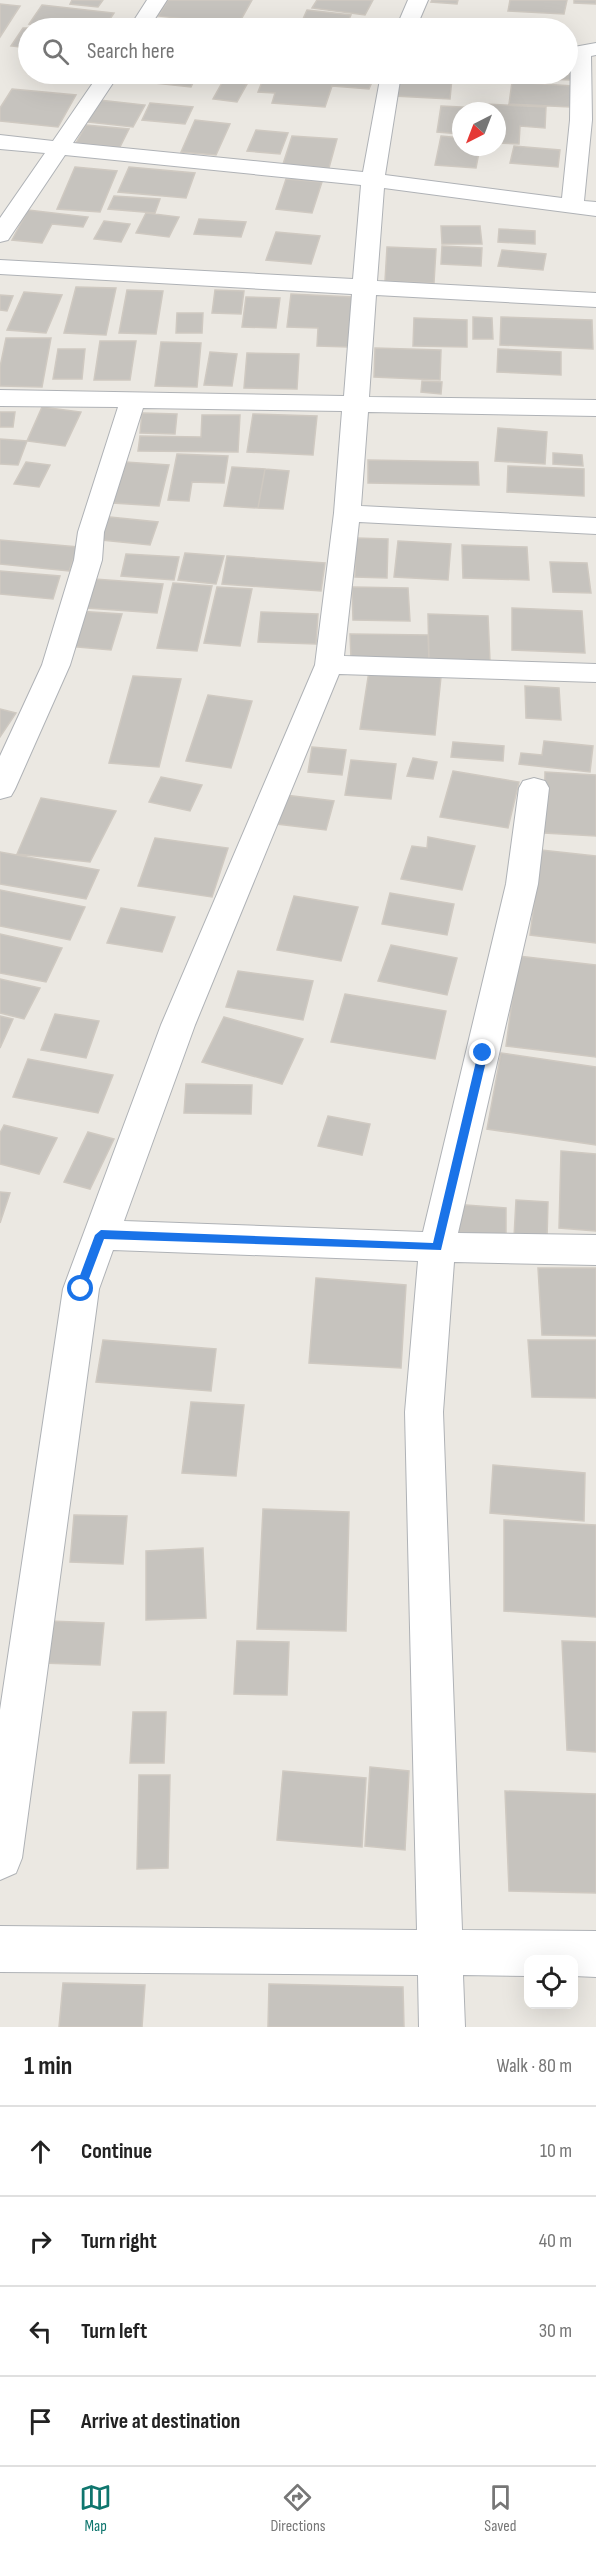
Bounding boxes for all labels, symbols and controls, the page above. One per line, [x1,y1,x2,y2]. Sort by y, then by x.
search box [18,18,578,84]
icon: search [39,35,72,68]
text: Search here [87,38,174,65]
north arrow [452,102,506,156]
route end [469,1039,495,1065]
route start [67,1275,93,1301]
map controls [524,1955,578,2009]
button: locate [524,1955,578,2009]
text: 1 min [24,2051,72,2082]
text: Walk · 80 m [496,2054,572,2078]
icon: ahead [24,2135,57,2168]
text: Continue [81,2138,152,2165]
text: 10 m [540,2139,572,2163]
icon: right [24,2225,57,2258]
text: Turn right [81,2228,157,2255]
text: 40 m [539,2229,572,2253]
icon: left [24,2315,57,2348]
text: Turn left [81,2318,147,2345]
text: 30 m [539,2319,572,2343]
icon: arrive [24,2405,57,2438]
text: Arrive at destination [81,2408,240,2435]
tab: Map [79,2481,112,2536]
tab: Directions [270,2481,326,2536]
tab: Saved [484,2481,517,2536]

